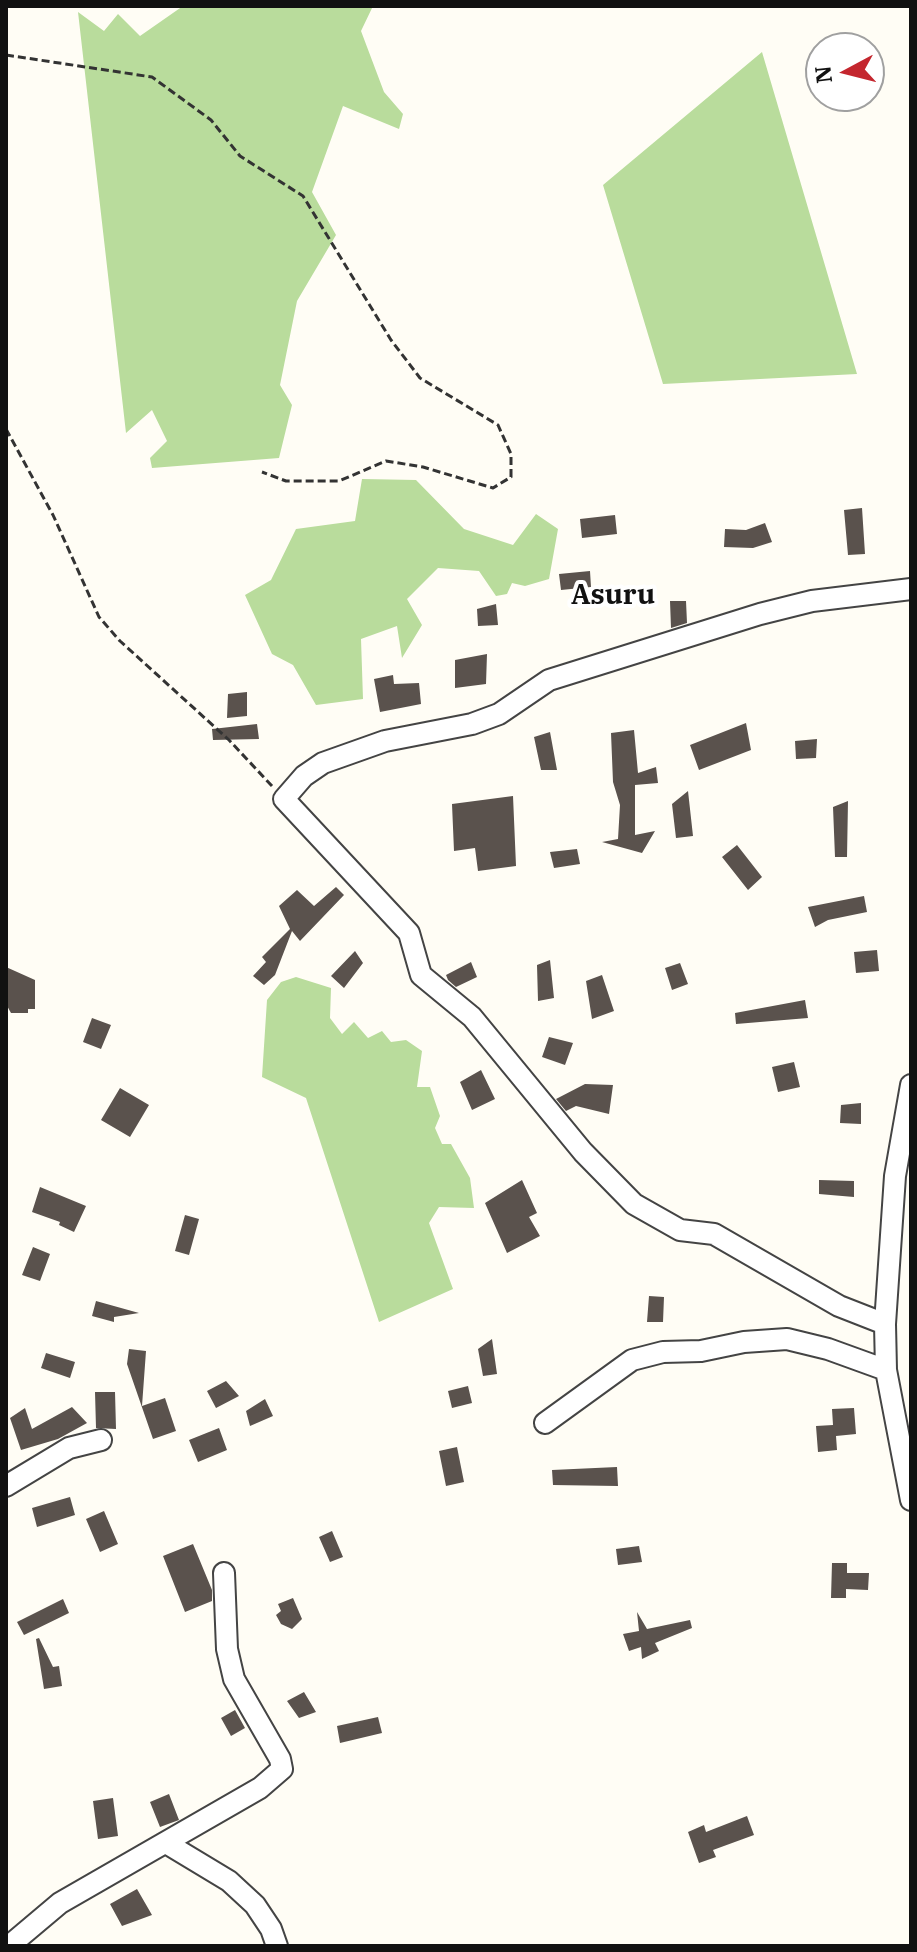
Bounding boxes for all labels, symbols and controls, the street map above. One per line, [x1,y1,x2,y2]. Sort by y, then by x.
north arrow [805,32,885,112]
text: N [807,64,838,85]
district label: Asuru [571,579,655,613]

